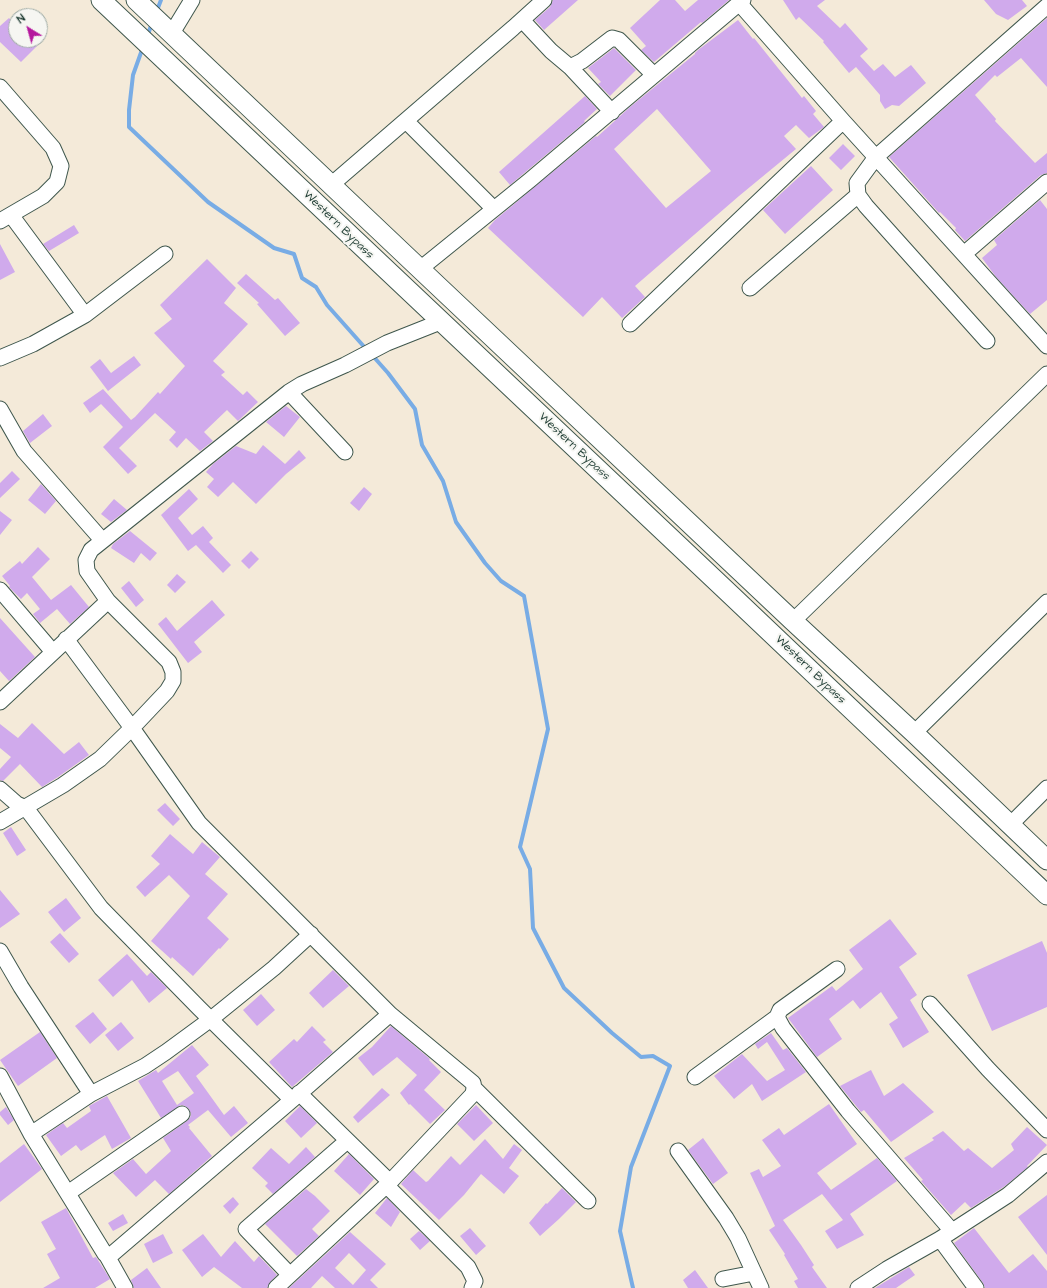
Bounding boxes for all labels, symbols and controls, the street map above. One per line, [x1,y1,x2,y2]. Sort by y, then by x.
north arrow [8,8,48,48]
text: N [14,11,28,27]
street label: Western Bypass [300,188,376,262]
street label: Western Bypass [535,410,613,484]
street label: Western Bypass [772,633,848,707]

